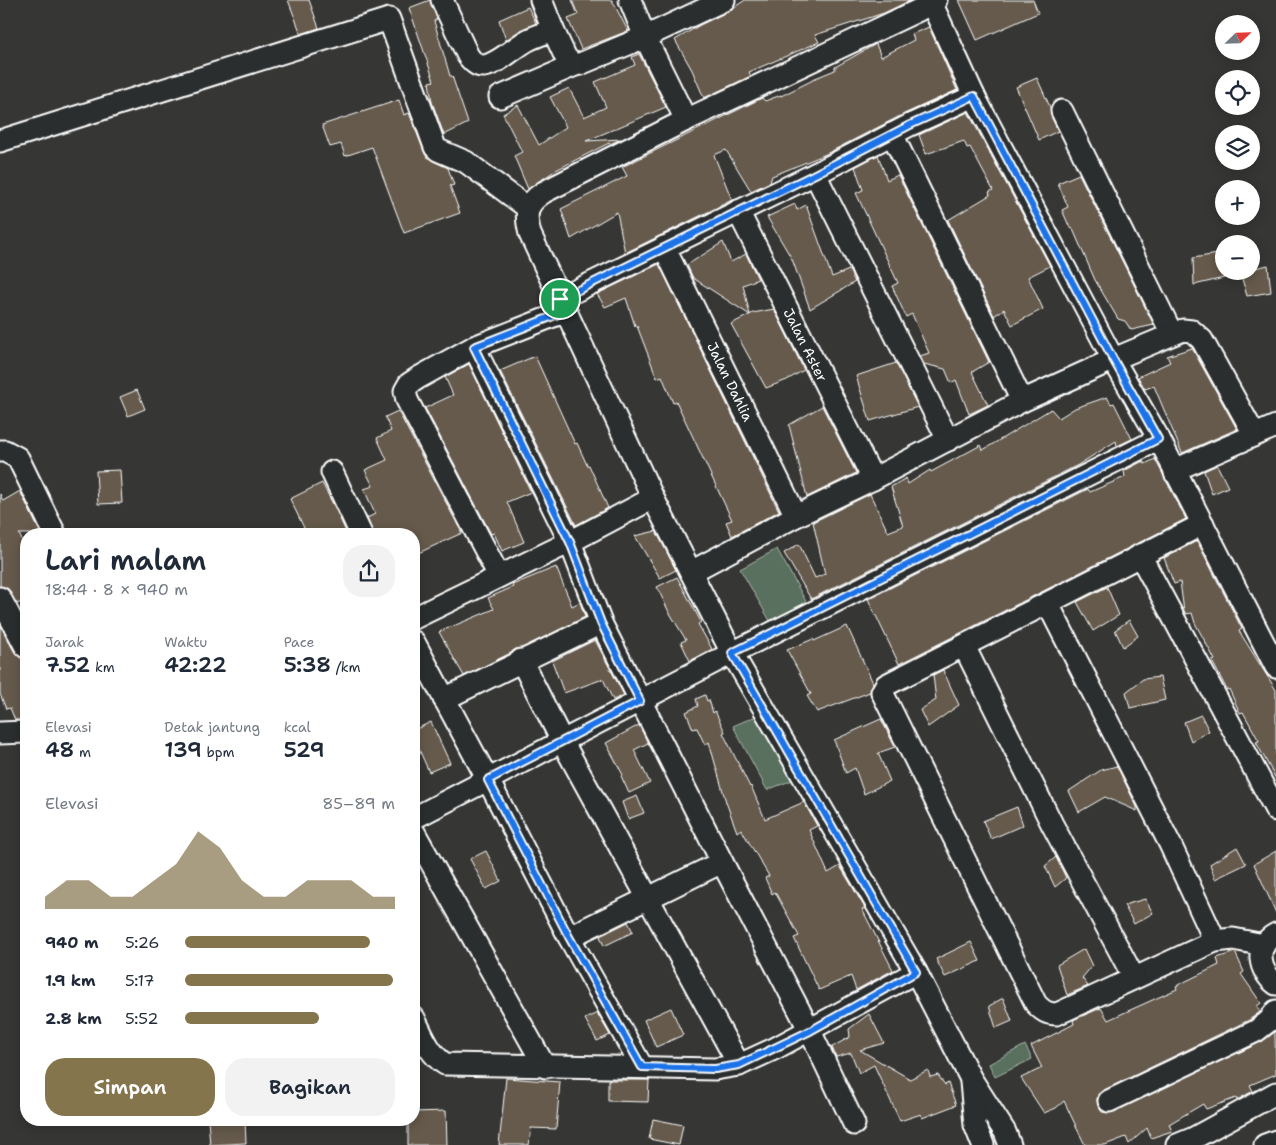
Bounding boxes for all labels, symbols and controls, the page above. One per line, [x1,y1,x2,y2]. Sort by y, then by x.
north arrow [1215,15,1260,60]
map controls [1215,15,1260,280]
button: locate [1215,70,1260,115]
button: layers [1215,125,1260,170]
button: + [1215,180,1260,225]
button: − [1215,235,1260,280]
pin [539,278,581,320]
icon: arrive [546,285,574,313]
street label: Jalan Aster [779,305,832,385]
street label: Jalan Dahlia [703,339,757,425]
text: Lari malam [45,541,206,579]
button: share [343,545,395,597]
text: 18:44 · 8 × 940 m [45,579,188,600]
text: Jarak [45,633,84,651]
text: Waktu [164,633,207,651]
text: Pace [284,633,314,651]
text: 7.52 [45,651,90,679]
text: 42:22 [164,651,227,679]
text: 5:38 [284,651,331,679]
text: km [90,658,115,676]
text: /km [331,658,361,676]
text: Elevasi [45,718,92,736]
text: Detak jantung [164,718,260,736]
text: kcal [284,718,311,736]
text: 48 [45,736,74,764]
text: 139 [164,736,202,764]
text: 529 [284,736,324,764]
text: m [74,743,91,761]
text: bpm [202,743,235,761]
text: Elevasi [45,793,99,814]
text: 85–89 m [322,793,395,814]
text: 940 m [45,932,98,953]
text: 5:26 [125,932,159,953]
text: 1.9 km [45,970,96,991]
text: 5:17 [125,970,155,991]
text: 2.8 km [45,1008,102,1029]
text: 5:52 [125,1008,158,1029]
button: Simpan [45,1058,215,1116]
button: Bagikan [225,1058,395,1116]

